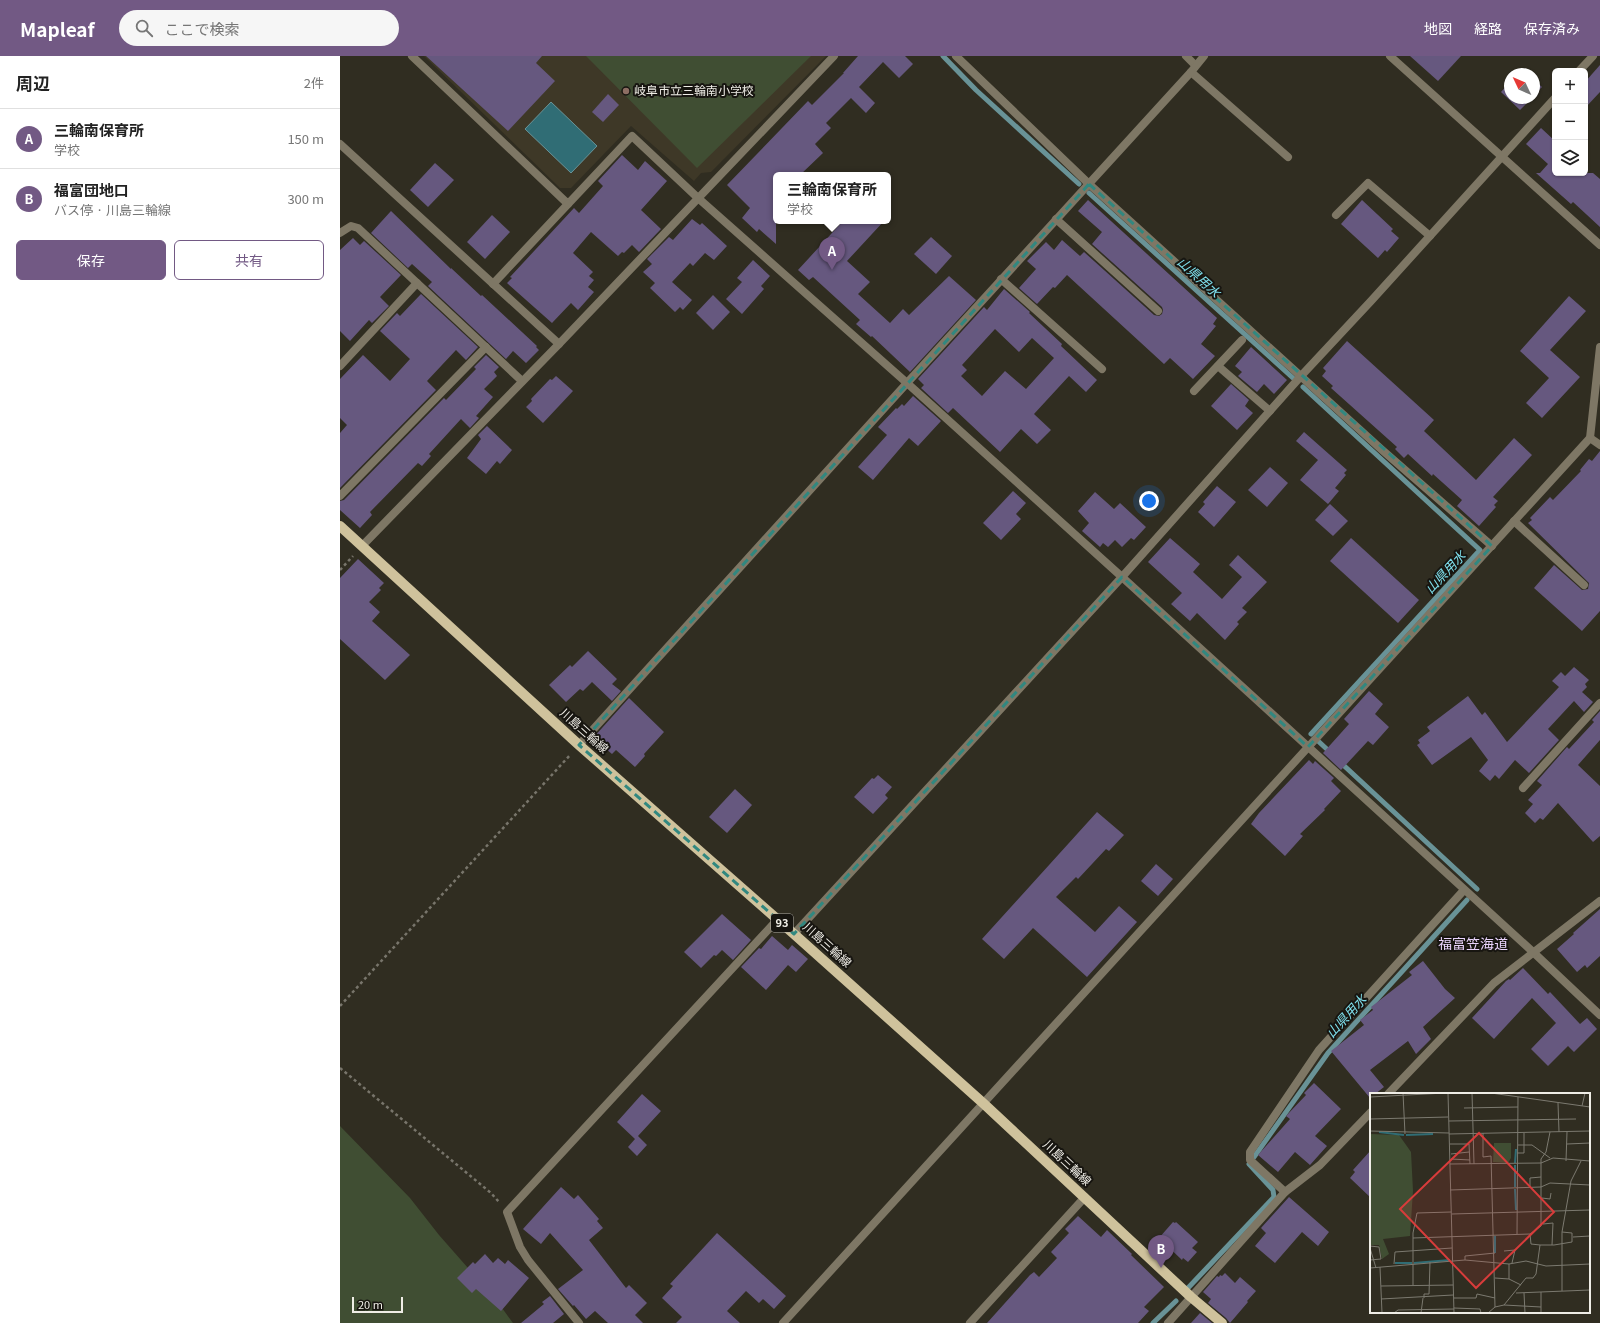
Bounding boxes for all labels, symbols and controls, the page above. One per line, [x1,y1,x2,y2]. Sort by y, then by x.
search box [119,10,399,46]
text: Mapleaf [20,15,95,42]
icon: search [133,17,155,39]
text: ここで検索 [165,18,240,39]
text: 地図 [1424,18,1452,38]
text: 経路 [1474,18,1502,38]
text: 保存済み [1524,18,1580,38]
north arrow [1504,68,1540,104]
map controls [1552,68,1588,176]
button: + [1552,68,1588,104]
text: 周辺 [16,70,50,95]
text: 2件 [304,73,324,92]
place label: 岐阜市立三輪南小学校 [634,81,754,98]
marker: 岐阜市立三輪南小学校 [621,86,631,96]
button: − [1552,104,1588,140]
text: 三輪南保育所 [54,119,144,140]
text: A [25,129,33,148]
text: 150 m [287,129,324,148]
text: 学校 [54,140,80,159]
button: layers [1552,140,1588,176]
popup [773,172,891,224]
text: 三輪南保育所 [787,178,877,199]
text: 福富団地口 [54,179,129,200]
text: B [25,189,33,208]
text: 300 m [287,189,324,208]
text: 学校 [787,199,813,218]
text: バス停 · 川島三輪線 [54,200,171,219]
pin: A [819,237,845,270]
button: 保存 [16,240,166,280]
button: 共有 [174,240,324,280]
water label: 山県用水 [1174,252,1226,302]
your location [1139,491,1159,511]
water label: 山県用水 [1420,545,1471,597]
street label: 川島三輪線 [557,703,613,756]
road number: 93 [771,914,793,932]
street label: 川島三輪線 [800,917,856,970]
district label: 福富笠海道 [1438,933,1508,953]
water label: 山県用水 [1321,989,1371,1041]
inset map [1370,1093,1590,1313]
street label: 川島三輪線 [1040,1135,1096,1189]
pin: B [1148,1235,1174,1268]
scale bar [352,1295,403,1314]
text: 20 m [358,1296,383,1312]

